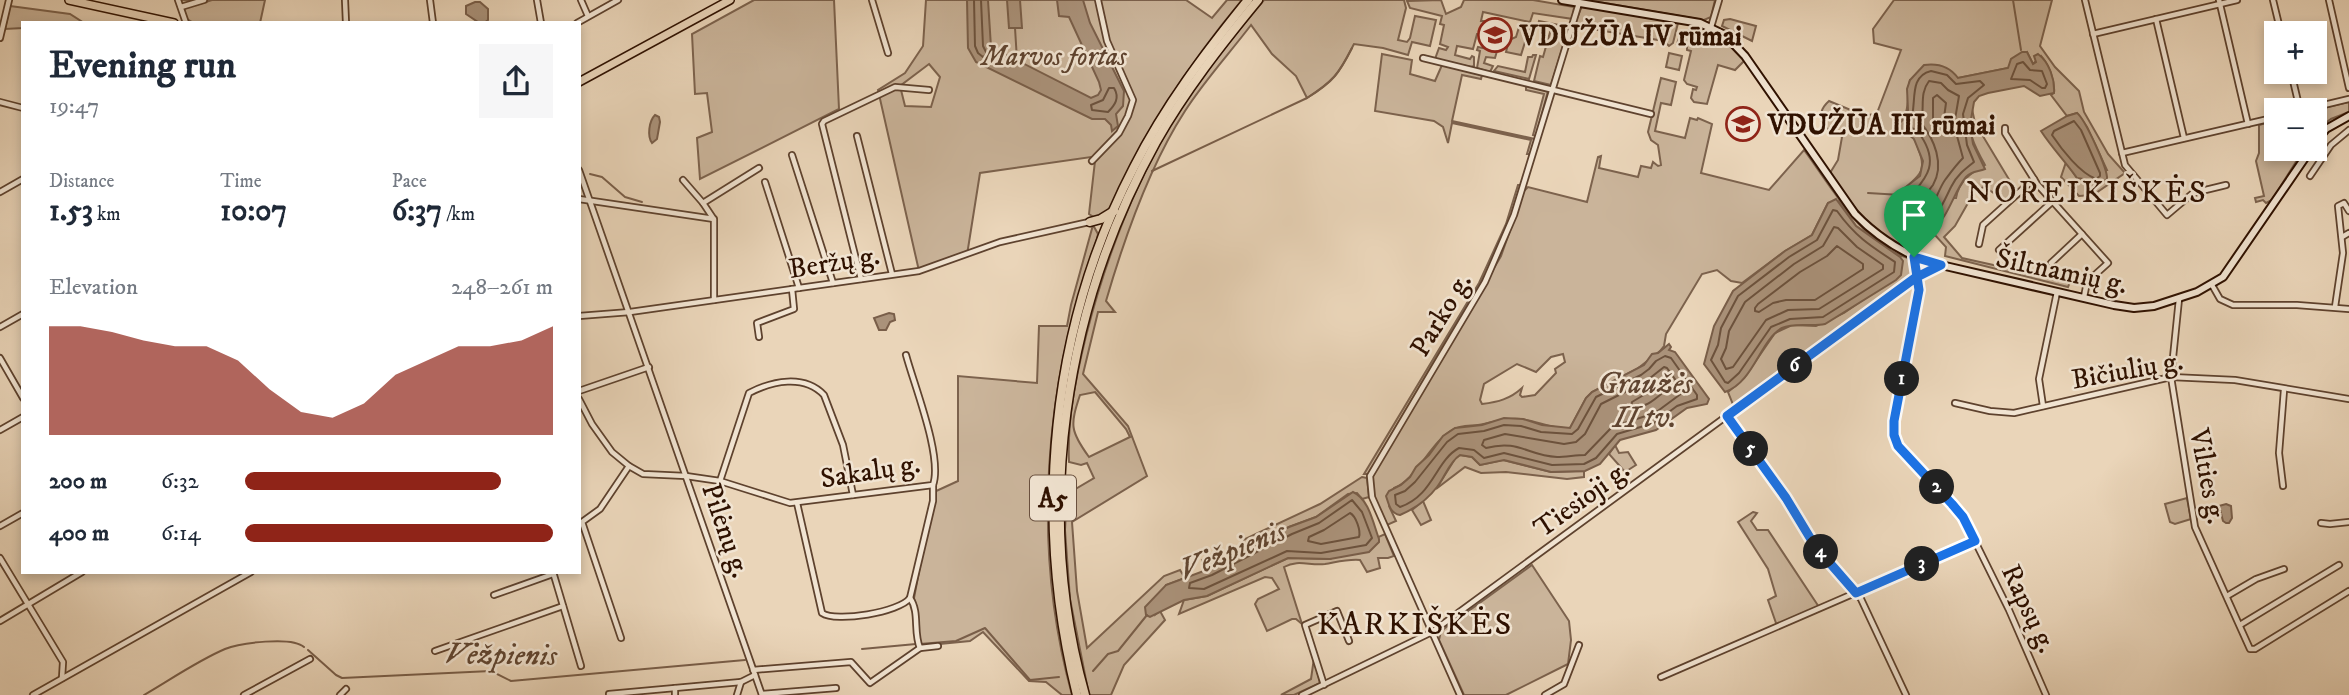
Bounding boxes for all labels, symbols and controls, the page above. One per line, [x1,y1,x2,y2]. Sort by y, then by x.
school or university icon: VDUŽŪA IV rūmai [1476,16,1514,54]
place label: VDUŽŪA IV rūmai [1519,18,1742,54]
map controls [2264,21,2327,161]
button: + [2264,21,2327,84]
park label: Marvos fortas [979,39,1127,74]
text: Evening run [49,42,236,90]
button: share [479,44,553,118]
text: 19:47 [49,92,99,121]
button: − [2264,98,2327,161]
school or university icon: VDUŽŪA III rūmai [1724,105,1762,143]
place label: VDUŽŪA III rūmai [1767,107,1995,143]
text: Distance [49,170,114,193]
text: Time [220,170,262,193]
text: Pace [392,170,427,193]
district label: NOREIKIŠKĖS [1966,173,2208,213]
pin [1884,185,1944,257]
text: 1.53 [49,193,93,230]
text: 10:07 [220,193,287,230]
text: 6:37 [392,193,442,230]
icon: arrive [1895,196,1933,234]
text: km [93,203,121,226]
text: /km [442,203,475,226]
street label: Beržų g. [786,238,882,287]
street label: Šiltnamių g. [1993,239,2131,302]
street label: Parko g. [1403,266,1480,363]
text: Elevation [49,273,138,302]
text: 248–261 m [451,273,553,302]
street label: Bičiulių g. [2069,343,2186,398]
pin: 6 [1778,348,1812,384]
text: 6 [1790,354,1799,377]
pin: 1 [1884,362,1920,396]
water label: Graužės II tv. [1598,366,1693,437]
text: 1 [1898,367,1905,390]
street label: Vilties g. [2181,425,2234,527]
pin: 5 [1734,432,1768,466]
text: 5 [1746,437,1755,460]
street label: Sakalų g. [818,446,923,497]
street label: Tiesioji g. [1527,453,1637,546]
text: 200 m [49,467,107,496]
text: 6:32 [161,467,199,496]
pin: 2 [1920,470,1954,504]
text: 2 [1932,475,1941,498]
road number: A5 [1030,476,1076,520]
street label: Pilėnų g. [693,479,758,582]
water label: Vėžpienis [1174,513,1292,590]
text: 400 m [49,519,109,548]
text: 6:14 [161,519,201,548]
pin: 4 [1804,534,1839,570]
text: 4 [1815,540,1826,563]
pin: 3 [1904,546,1940,582]
text: 3 [1918,552,1925,575]
street label: Rapsų g. [1993,559,2064,658]
district label: KARKIŠKĖS [1317,605,1513,645]
water label: Vėžpienis [445,636,558,675]

